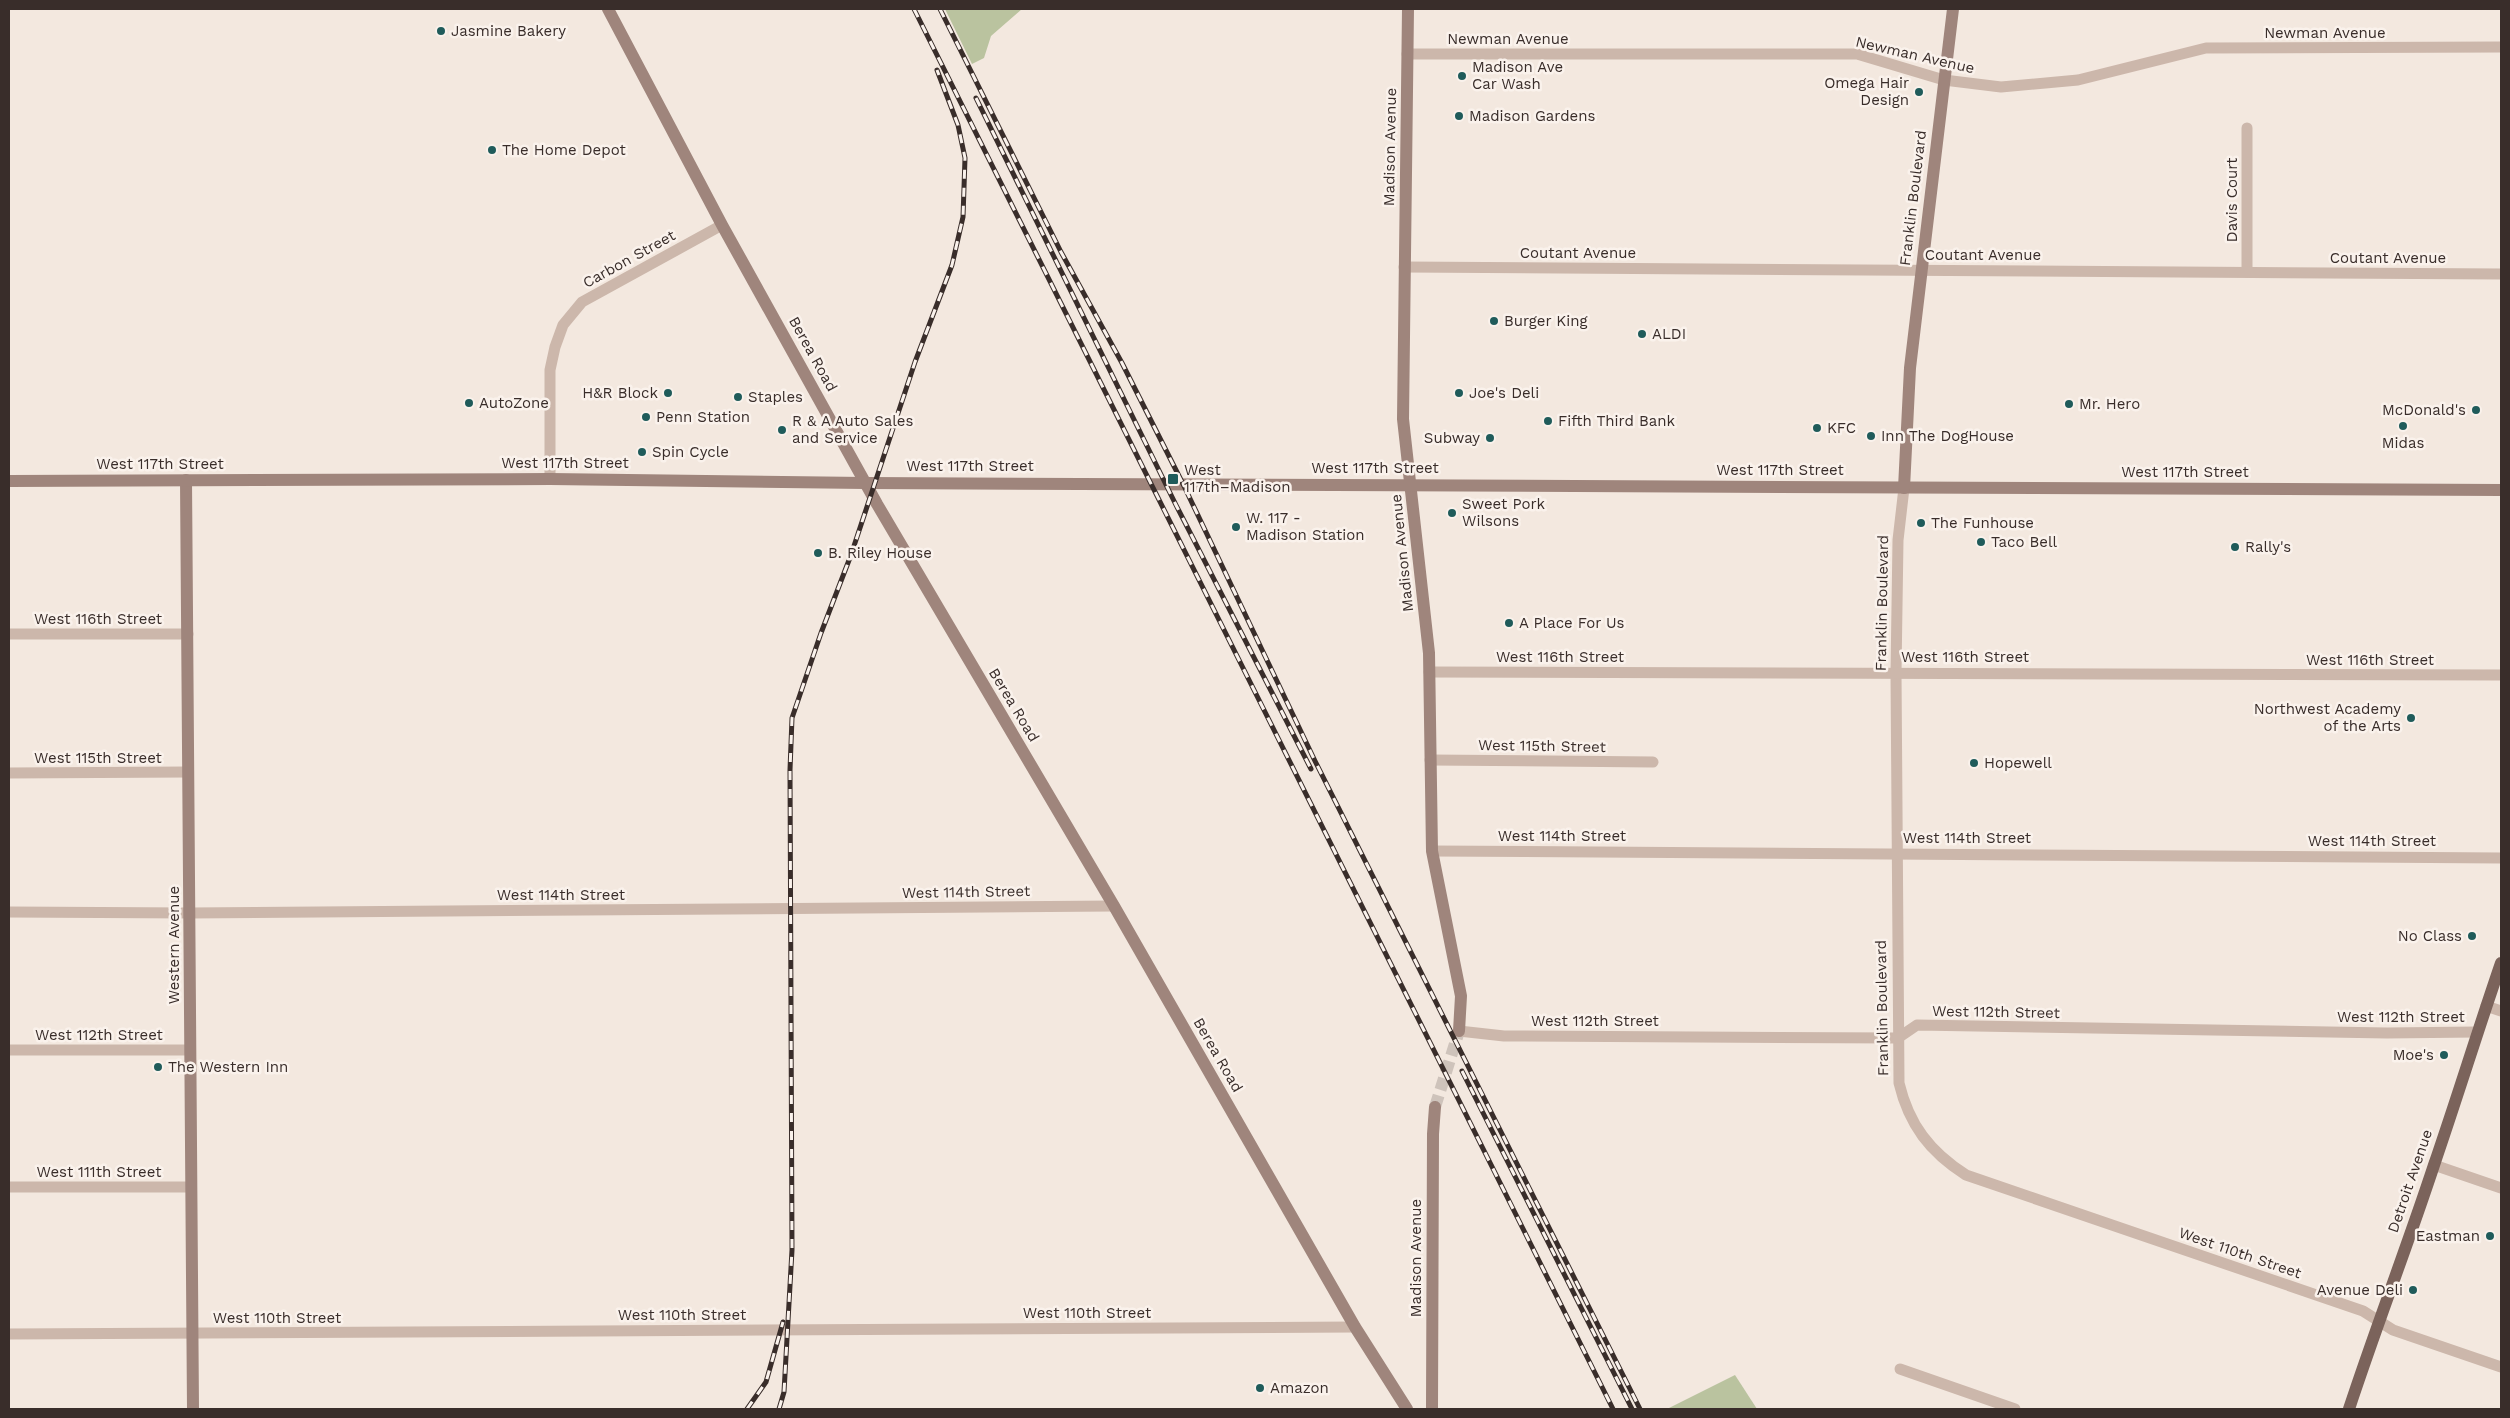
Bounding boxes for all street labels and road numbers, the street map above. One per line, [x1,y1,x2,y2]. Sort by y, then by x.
street label: Newman Avenue [2264,24,2386,42]
street label: Newman Avenue [1447,30,1569,48]
street label: Newman Avenue [1854,33,1976,77]
street label: Madison Avenue [1380,88,1400,206]
street label: Franklin Boulevard [1896,129,1930,267]
street label: Davis Court [2223,157,2241,242]
street label: Carbon Street [580,226,679,292]
street label: Coutant Avenue [1520,244,1636,262]
street label: Coutant Avenue [1925,246,2041,264]
street label: Coutant Avenue [2330,249,2446,267]
street label: Berea Road [785,313,841,395]
street label: West 117th Street [501,454,629,472]
street label: West 117th Street [96,455,224,473]
street label: West 117th Street [906,457,1034,475]
street label: West 117th Street [1311,459,1439,477]
street label: West 117th Street [1716,461,1844,479]
street label: West 117th Street [2121,463,2249,481]
street label: Madison Avenue [1387,493,1417,613]
street label: Franklin Boulevard [1872,535,1892,671]
street label: West 116th Street [34,610,163,628]
street label: West 116th Street [1496,648,1625,666]
street label: West 116th Street [1901,648,2030,666]
street label: West 116th Street [2306,651,2435,669]
street label: Berea Road [985,665,1043,745]
street label: West 115th Street [1478,736,1607,756]
street label: West 115th Street [34,749,163,767]
street label: West 114th Street [1498,827,1627,845]
street label: West 114th Street [1903,829,2032,847]
street label: West 114th Street [2308,832,2437,850]
street label: West 114th Street [902,882,1031,902]
street label: Western Avenue [165,886,183,1004]
street label: West 114th Street [497,886,626,904]
street label: Franklin Boulevard [1872,940,1892,1076]
street label: West 112th Street [1932,1002,2061,1022]
street label: West 112th Street [2337,1008,2466,1026]
street label: West 112th Street [1531,1012,1660,1030]
street label: Berea Road [1189,1015,1247,1095]
street label: West 112th Street [35,1026,164,1044]
street label: Detroit Avenue [2384,1127,2436,1235]
street label: West 111th Street [37,1163,162,1181]
street label: Madison Avenue [1407,1199,1425,1317]
street label: West 110th Street [2176,1224,2304,1283]
street label: West 110th Street [1023,1304,1152,1322]
street label: West 110th Street [618,1306,747,1324]
street label: West 110th Street [213,1309,342,1327]

